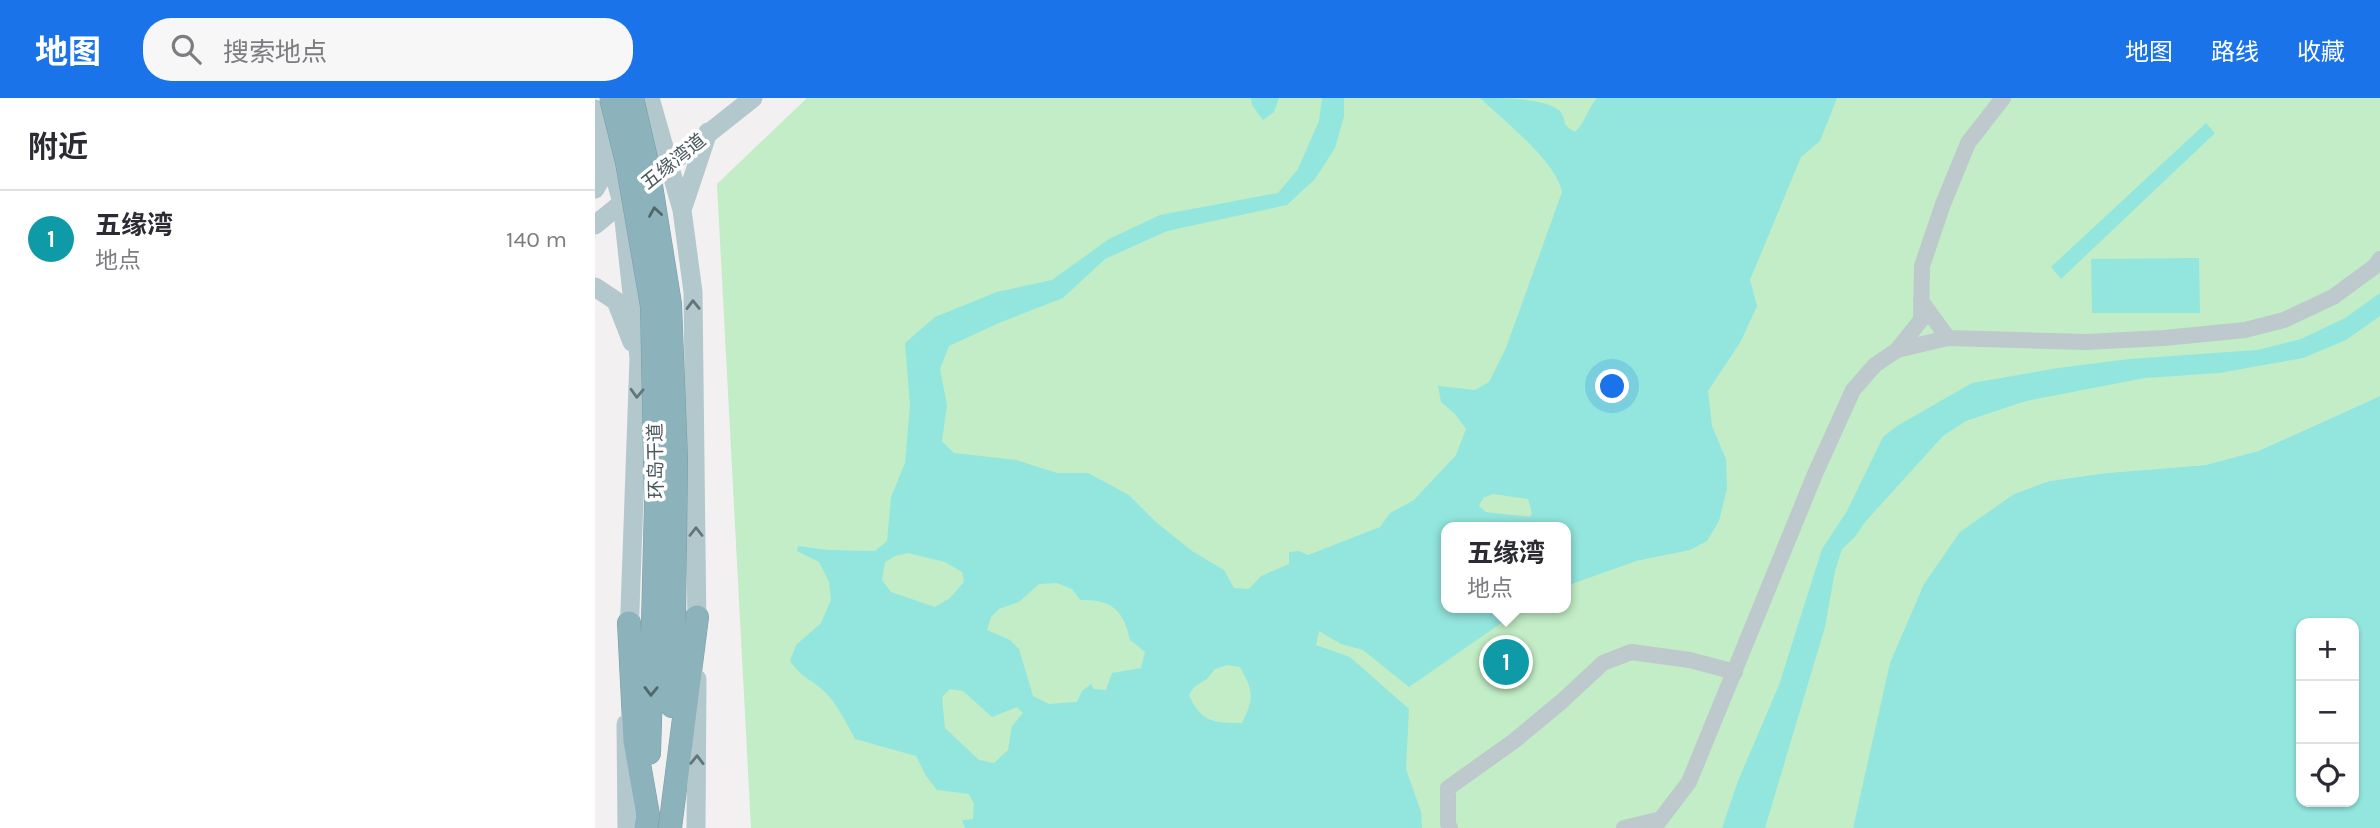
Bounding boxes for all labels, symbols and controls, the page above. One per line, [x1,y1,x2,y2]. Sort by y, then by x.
search box [143,18,633,81]
icon: search [167,30,205,68]
text: 地图 [35,33,101,71]
text: 搜索地点 [223,37,327,68]
text: 地图 [2125,38,2173,66]
text: 路线 [2211,38,2259,66]
text: 收藏 [2297,38,2345,66]
text: 附近 [28,129,88,165]
street label: 五缘湾道 [637,129,710,194]
one-way arrow [648,206,663,218]
text: 五缘湾 [95,210,173,241]
text: 1 [47,226,55,253]
text: 140 m [506,226,567,253]
text: 地点 [95,247,141,274]
one-way arrow [685,299,701,310]
your location [1595,369,1629,403]
one-way arrow [630,388,645,399]
street label: 环岛干道 [644,423,668,499]
popup [1441,522,1571,613]
one-way arrow [688,527,704,537]
text: 五缘湾 [1467,538,1545,569]
text: 地点 [1467,575,1513,602]
map controls [2296,618,2359,807]
button: + [2296,618,2359,681]
pin: 1 [1483,636,1529,688]
button: − [2296,681,2359,744]
one-way arrow [643,686,659,697]
button: locate [2296,744,2359,807]
one-way arrow [689,754,704,765]

